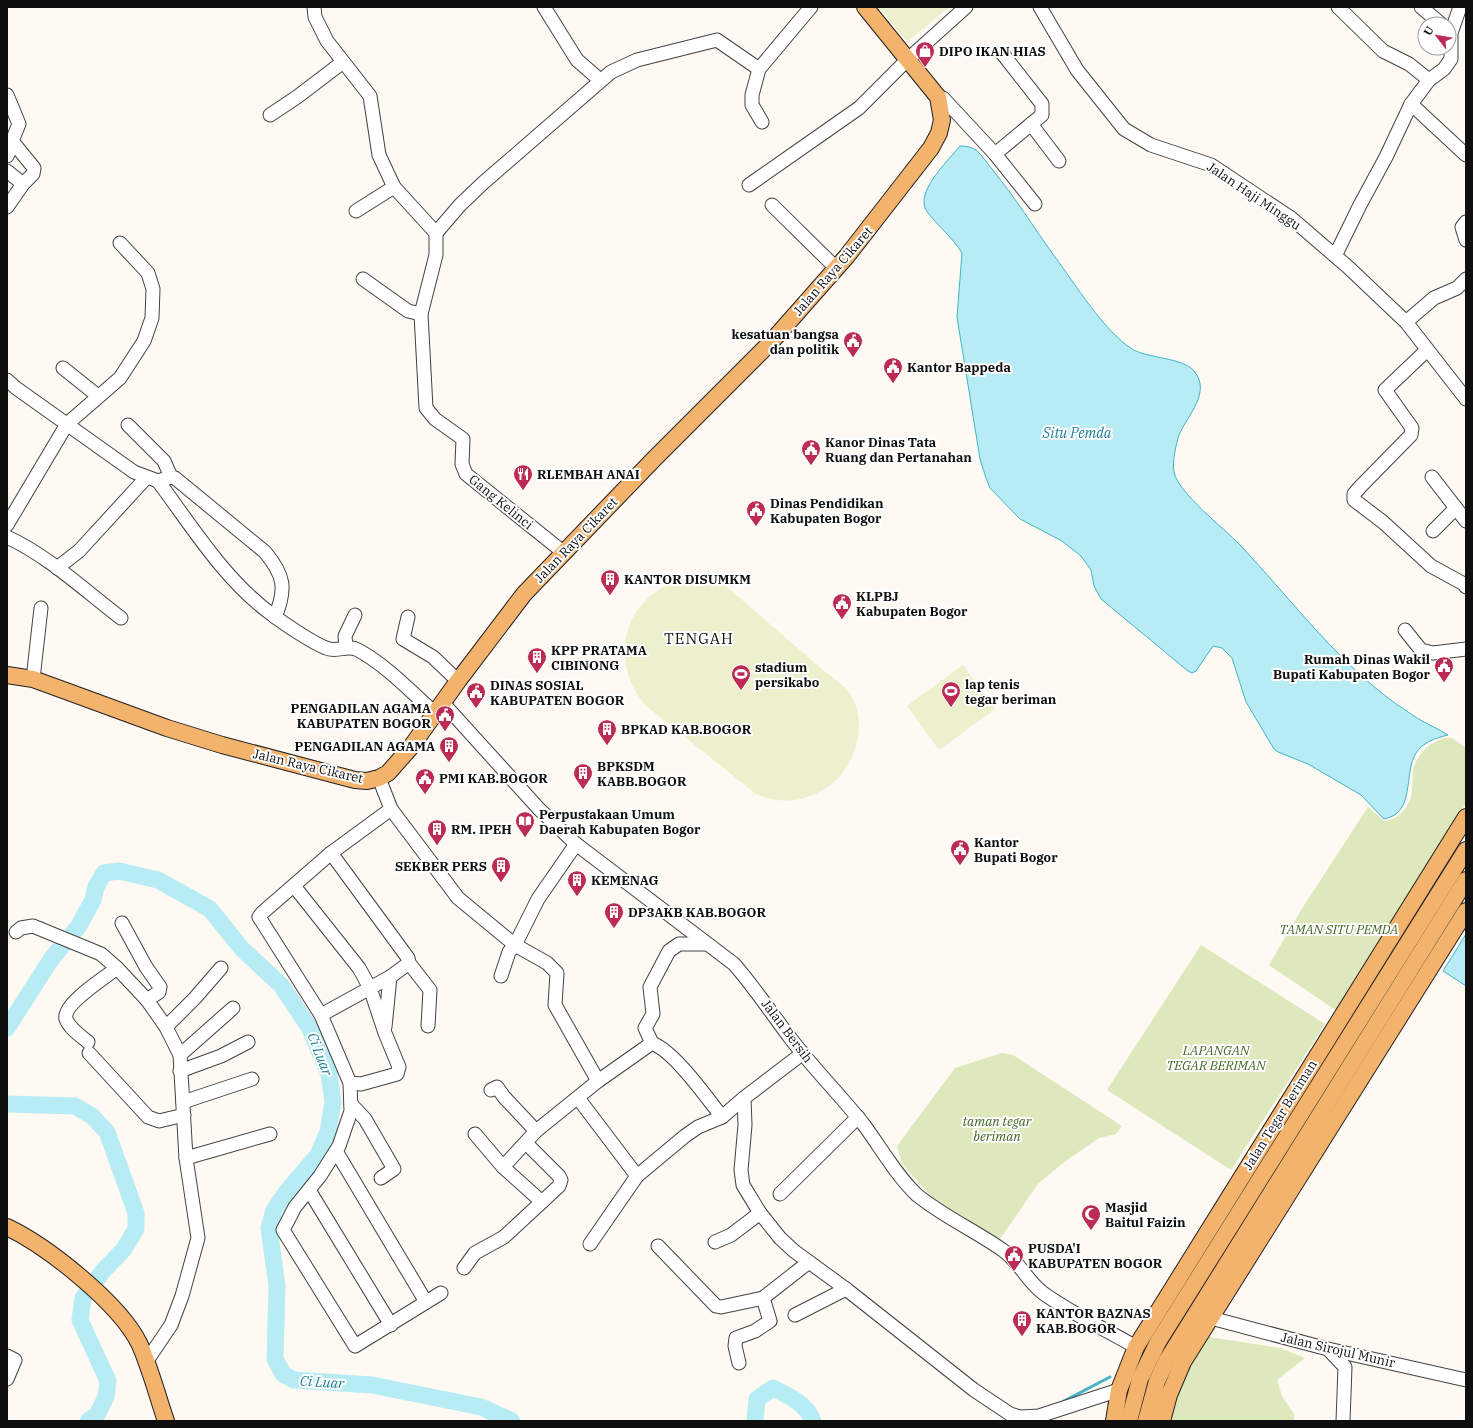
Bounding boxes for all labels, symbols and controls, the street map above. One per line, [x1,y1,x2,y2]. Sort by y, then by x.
north arrow [1417,16,1457,56]
text: U [1420,23,1437,38]
shop icon: DIPO IKAN HIAS [914,40,936,68]
place label: DIPO IKAN HIAS [939,43,1046,60]
street label: Jalan Haji Minggu [1204,158,1304,234]
street label: Jalan Raya Cikaret [790,223,877,319]
place label: kesatuan bangsa dan politik [732,326,840,358]
public building icon: kesatuan bangsa dan politik [842,330,864,358]
public building icon: Kantor Bappeda [882,356,904,384]
place label: Kantor Bappeda [907,359,1012,376]
water label: Situ Pemda [1042,424,1112,442]
place label: Kanor Dinas Tata Ruang dan Pertanahan [825,434,972,466]
public building icon: Kanor Dinas Tata Ruang dan Pertanahan [800,438,822,466]
restaurant icon: RLEMBAH ANAI [512,463,534,491]
place label: RLEMBAH ANAI [537,466,640,483]
street label: Gang Kelinci [465,471,537,533]
street label: Jalan Raya Cikaret [531,493,621,586]
place label: Dinas Pendidikan Kabupaten Bogor [770,495,884,527]
public building icon: Dinas Pendidikan Kabupaten Bogor [745,499,767,527]
building icon: KANTOR DISUMKM [599,568,621,596]
place label: KANTOR DISUMKM [624,571,751,588]
place label: KLPBJ Kabupaten Bogor [856,588,968,620]
public building icon: KLPBJ Kabupaten Bogor [831,592,853,620]
district label: TENGAH [664,629,734,648]
place label: KPP PRATAMA CIBINONG [551,642,647,674]
building icon: KPP PRATAMA CIBINONG [526,646,548,674]
place label: Rumah Dinas Wakil Bupati Kabupaten Bogor [1273,651,1431,683]
public building icon: Rumah Dinas Wakil Bupati Kabupaten Bogor [1433,655,1455,683]
place label: stadium persikabo [755,659,820,691]
sports icon: stadium persikabo [730,663,752,691]
place label: lap tenis tegar beriman [965,676,1057,708]
place label: DINAS SOSIAL KABUPATEN BOGOR [490,677,625,709]
sports icon: lap tenis tegar beriman [940,680,962,708]
public building icon: DINAS SOSIAL KABUPATEN BOGOR [465,681,487,709]
place label: PENGADILAN AGAMA KABUPATEN BOGOR [291,700,431,732]
public building icon: PENGADILAN AGAMA KABUPATEN BOGOR [434,704,456,732]
building icon: BPKAD KAB.BOGOR [596,718,618,746]
place label: BPKAD KAB.BOGOR [621,721,752,738]
building icon: PENGADILAN AGAMA [438,735,460,763]
place label: PENGADILAN AGAMA [295,738,435,755]
street label: Jalan Raya Cikaret [251,745,365,787]
place label: BPKSDM KABB.BOGOR [597,758,687,790]
building icon: BPKSDM KABB.BOGOR [572,762,594,790]
public building icon: PMI KAB.BOGOR [414,767,436,795]
place label: PMI KAB.BOGOR [439,770,548,787]
place label: Perpustakaan Umum Daerah Kabupaten Bogor [539,806,701,838]
library icon: Perpustakaan Umum Daerah Kabupaten Bogor [514,810,536,838]
building icon: RM. IPEH [426,818,448,846]
place label: RM. IPEH [451,821,512,838]
place label: Kantor Bupati Bogor [974,834,1058,866]
public building icon: Kantor Bupati Bogor [949,838,971,866]
building icon: SEKBER PERS [490,855,512,883]
place label: SEKBER PERS [395,858,487,875]
building icon: KEMENAG [566,869,588,897]
place label: KEMENAG [591,872,659,889]
building icon: DP3AKB KAB.BOGOR [603,901,625,929]
place label: DP3AKB KAB.BOGOR [628,904,766,921]
park label: TAMAN SITU PEMDA [1280,921,1398,938]
street label: Jalan Bersih [758,996,816,1066]
water label: Ci Luar [304,1030,337,1079]
park label: LAPANGAN TEGAR BERIMAN [1166,1042,1267,1074]
street label: Jalan Tegar Beriman [1239,1057,1321,1173]
park label: taman tegar beriman [963,1113,1032,1145]
place label: Masjid Baitul Faizin [1105,1199,1186,1231]
mosque icon: Masjid Baitul Faizin [1080,1203,1102,1231]
place label: PUSDA'I KABUPATEN BOGOR [1028,1240,1163,1272]
public building icon: PUSDA'I KABUPATEN BOGOR [1003,1244,1025,1272]
place label: KANTOR BAZNAS KAB.BOGOR [1036,1305,1151,1337]
building icon: KANTOR BAZNAS KAB.BOGOR [1011,1309,1033,1337]
street label: Jalan Sirojul Munir [1279,1329,1397,1371]
water label: Ci Luar [299,1371,346,1393]

